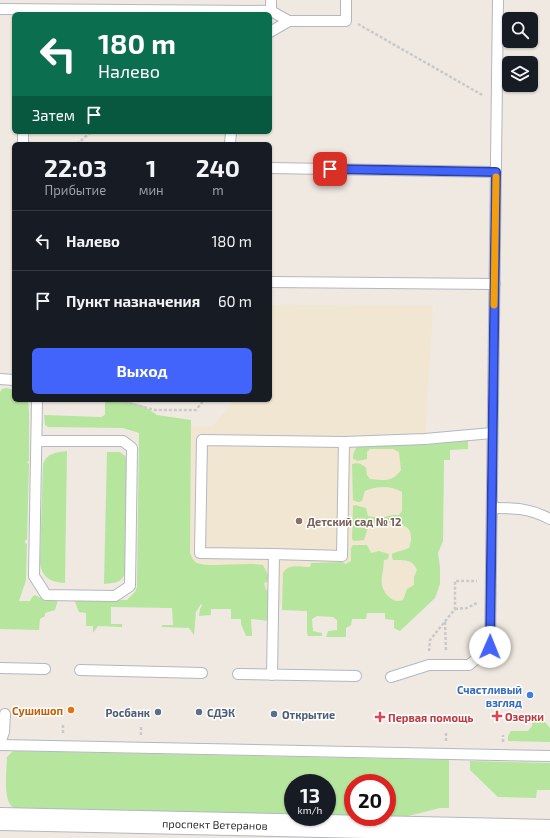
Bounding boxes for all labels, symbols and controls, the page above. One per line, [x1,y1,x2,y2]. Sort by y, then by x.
map controls [502,12,538,92]
button: search [502,12,538,48]
text: 180 m [98,26,176,60]
icon: left [32,28,84,80]
button: layers [502,56,538,92]
text: Налево [98,60,160,82]
icon: arrive [83,104,105,126]
text: Затем [32,106,75,124]
pin [313,152,347,186]
text: 22:03 [44,153,107,182]
text: 1 [146,153,156,182]
text: 240 [196,153,240,182]
icon: arrive [319,158,341,180]
text: Прибытие [44,182,106,198]
text: мин [139,182,164,198]
text: m [212,182,224,198]
icon: left [32,230,54,252]
text: Налево [66,232,120,250]
text: 180 m [211,232,252,250]
icon: arrive [32,290,54,312]
text: Пункт назначения [66,292,200,310]
text: 60 m [218,292,252,310]
button: Выход [32,348,252,394]
place label: Детский сад № 12 [307,515,401,528]
marker: Детский сад № 12 [294,516,304,526]
position arrow [469,626,511,668]
place label: Счастливый взгляд [457,683,522,709]
marker: Счастливый взгляд [525,690,535,700]
place label: Сушишоп [12,704,63,717]
marker: Сушишоп [66,705,76,715]
place label: Росбанк [105,706,150,719]
place label: СДЭК [207,706,235,719]
marker: Росбанк [153,707,163,717]
marker: СДЭК [194,707,204,717]
place label: Открытие [282,708,335,721]
marker: Открытие [269,709,279,719]
place label: Озерки [505,710,544,723]
place label: Первая помощь [388,711,473,724]
marker: Озерки [492,711,502,721]
marker: Первая помощь [375,712,385,722]
speed limit sign: 20 [344,774,396,826]
text: 13 [300,783,320,807]
text: km/h [298,804,322,816]
street label: проспект Ветеранов [162,816,268,831]

